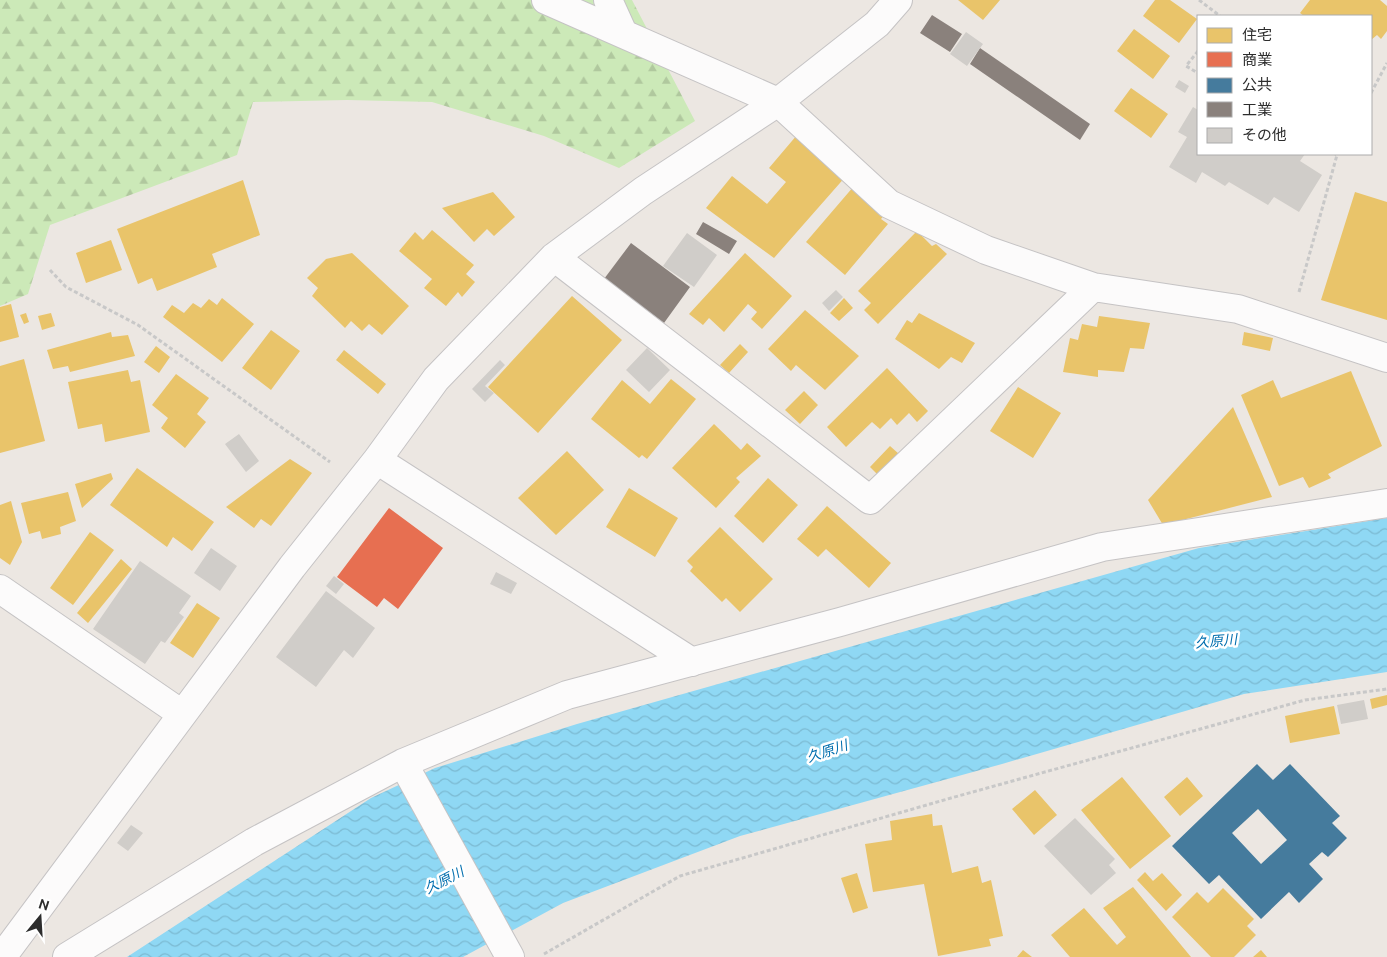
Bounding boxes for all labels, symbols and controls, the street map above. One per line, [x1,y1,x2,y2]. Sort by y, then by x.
legend [1197,15,1372,155]
text: 住宅 [1242,26,1272,43]
text: 商業 [1242,51,1272,68]
text: 公共 [1242,76,1272,93]
text: 工業 [1242,101,1272,118]
text: その他 [1242,126,1287,143]
water label: 久原川 [1194,631,1240,651]
water label: 久原川 [805,736,851,765]
water label: 久原川 [422,862,468,897]
north arrow [15,892,65,942]
text: N [37,895,51,914]

